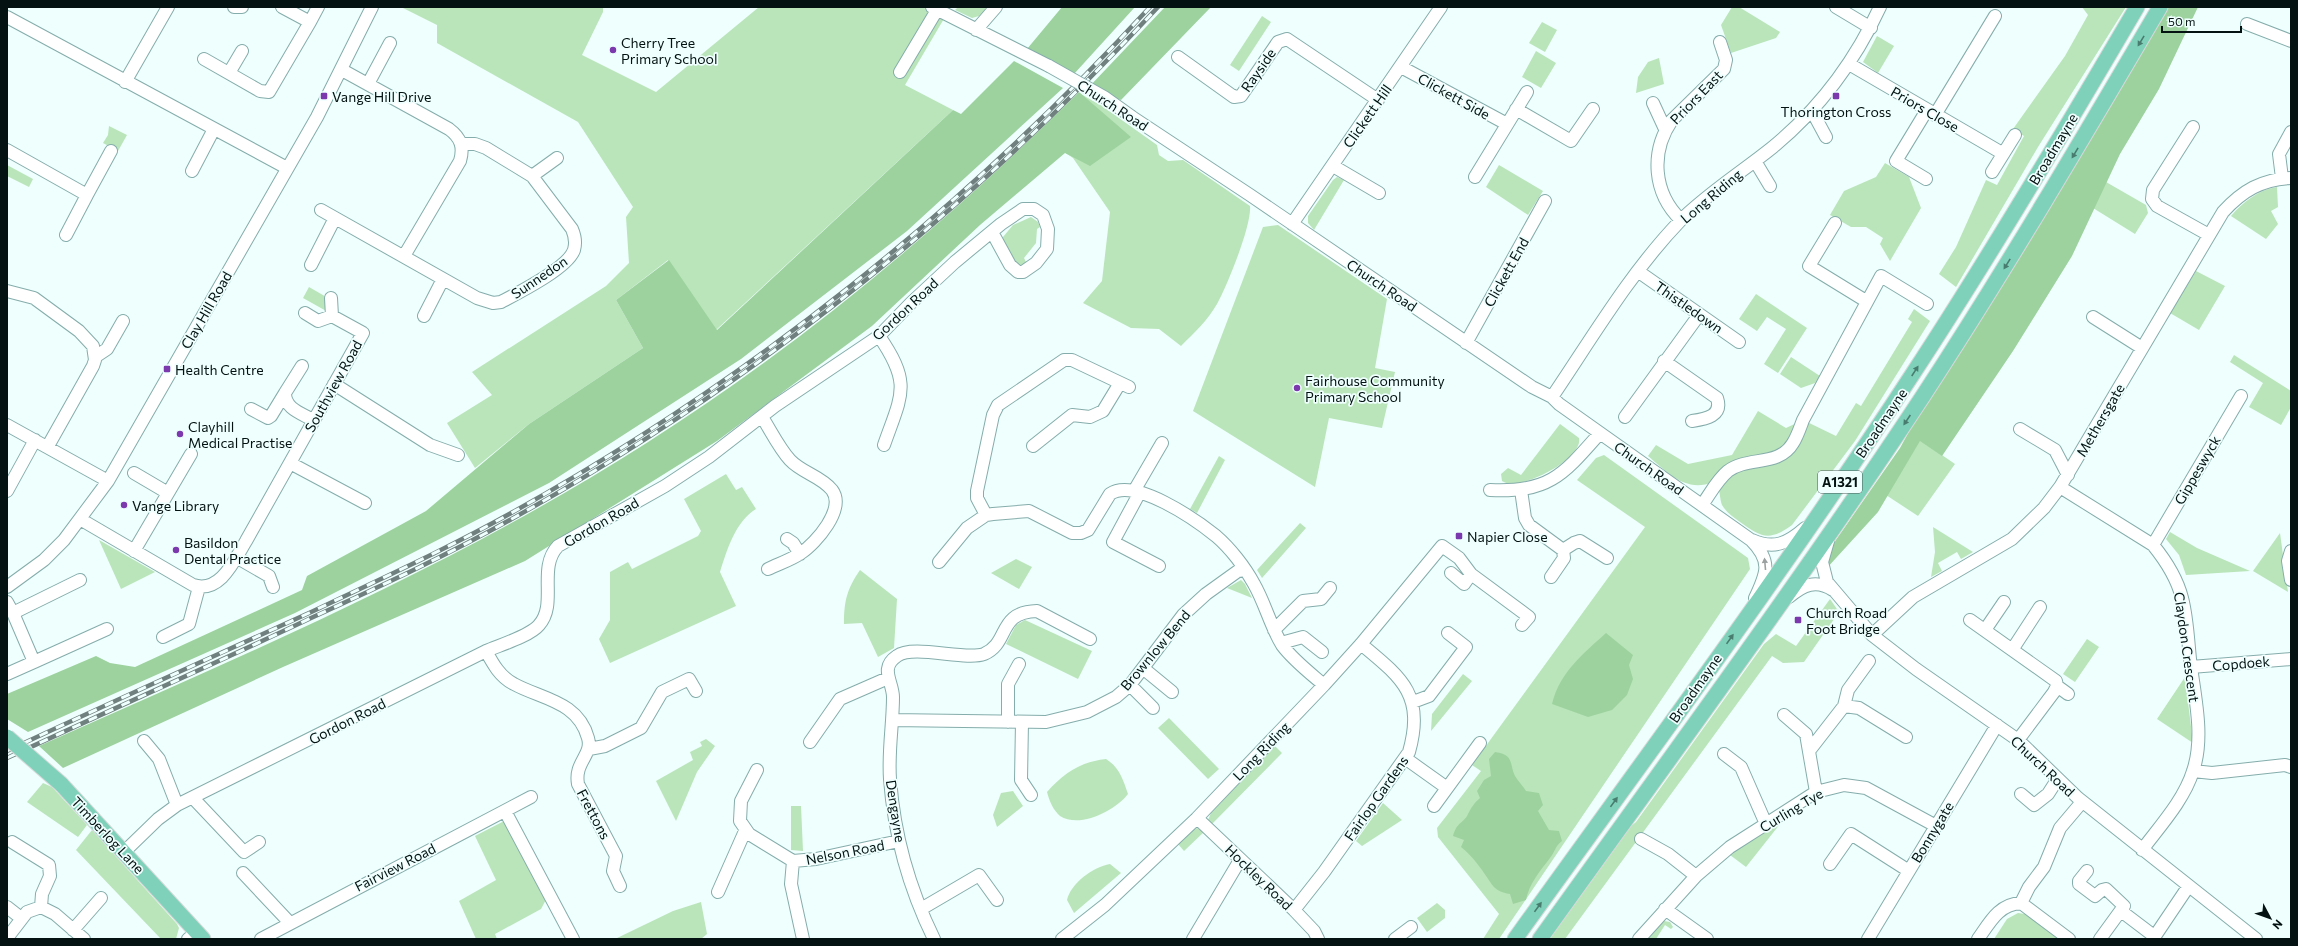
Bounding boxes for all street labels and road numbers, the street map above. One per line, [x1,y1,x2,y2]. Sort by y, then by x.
street label: Rayside [1237,45,1279,95]
street label: Priors East [1666,66,1726,128]
street label: Clickett Side [1415,69,1493,123]
street label: Church Road [1074,76,1152,134]
street label: Clickett Hill [1339,81,1395,151]
street label: Priors Close [1888,83,1962,135]
street label: Broadmayne [2025,110,2081,188]
street label: Long Riding [1677,165,1745,227]
street label: Clickett End [1480,234,1532,310]
street label: Sunnedon [508,252,570,302]
street label: Church Road [1344,255,1420,315]
street label: Clay Hill Road [177,268,235,352]
street label: Gordon Road [869,274,941,344]
street label: Thistledown [1652,277,1726,337]
street label: Southview Road [301,337,365,435]
street label: Methersgate [2072,381,2128,459]
street label: Broadmayne [1852,385,1910,461]
street label: Gippeswyck [2170,432,2224,507]
street label: Church Road [1611,438,1687,498]
road number: A1321 [1818,471,1862,493]
street label: Gordon Road [560,494,642,550]
street label: Claydon Crescent [2171,591,2203,704]
street label: Brownlow Bend [1116,606,1194,694]
street label: Broadmayne [1665,650,1725,726]
street label: Copdoek [2212,652,2271,674]
street label: Gordon Road [306,694,388,748]
street label: Long Riding [1229,718,1293,784]
street label: Church Road [2008,732,2078,800]
street label: Fairlop Gardens [1340,752,1412,844]
street label: Dengayne [883,779,909,843]
street label: Curling Tye [1756,784,1826,836]
street label: Frettons [574,786,614,842]
street label: Timberlog Lane [68,793,148,877]
street label: Bonnygate [1907,798,1957,866]
street label: Nelson Road [804,836,886,868]
street label: Fairview Road [352,839,438,895]
street label: Hockley Road [1222,841,1296,913]

